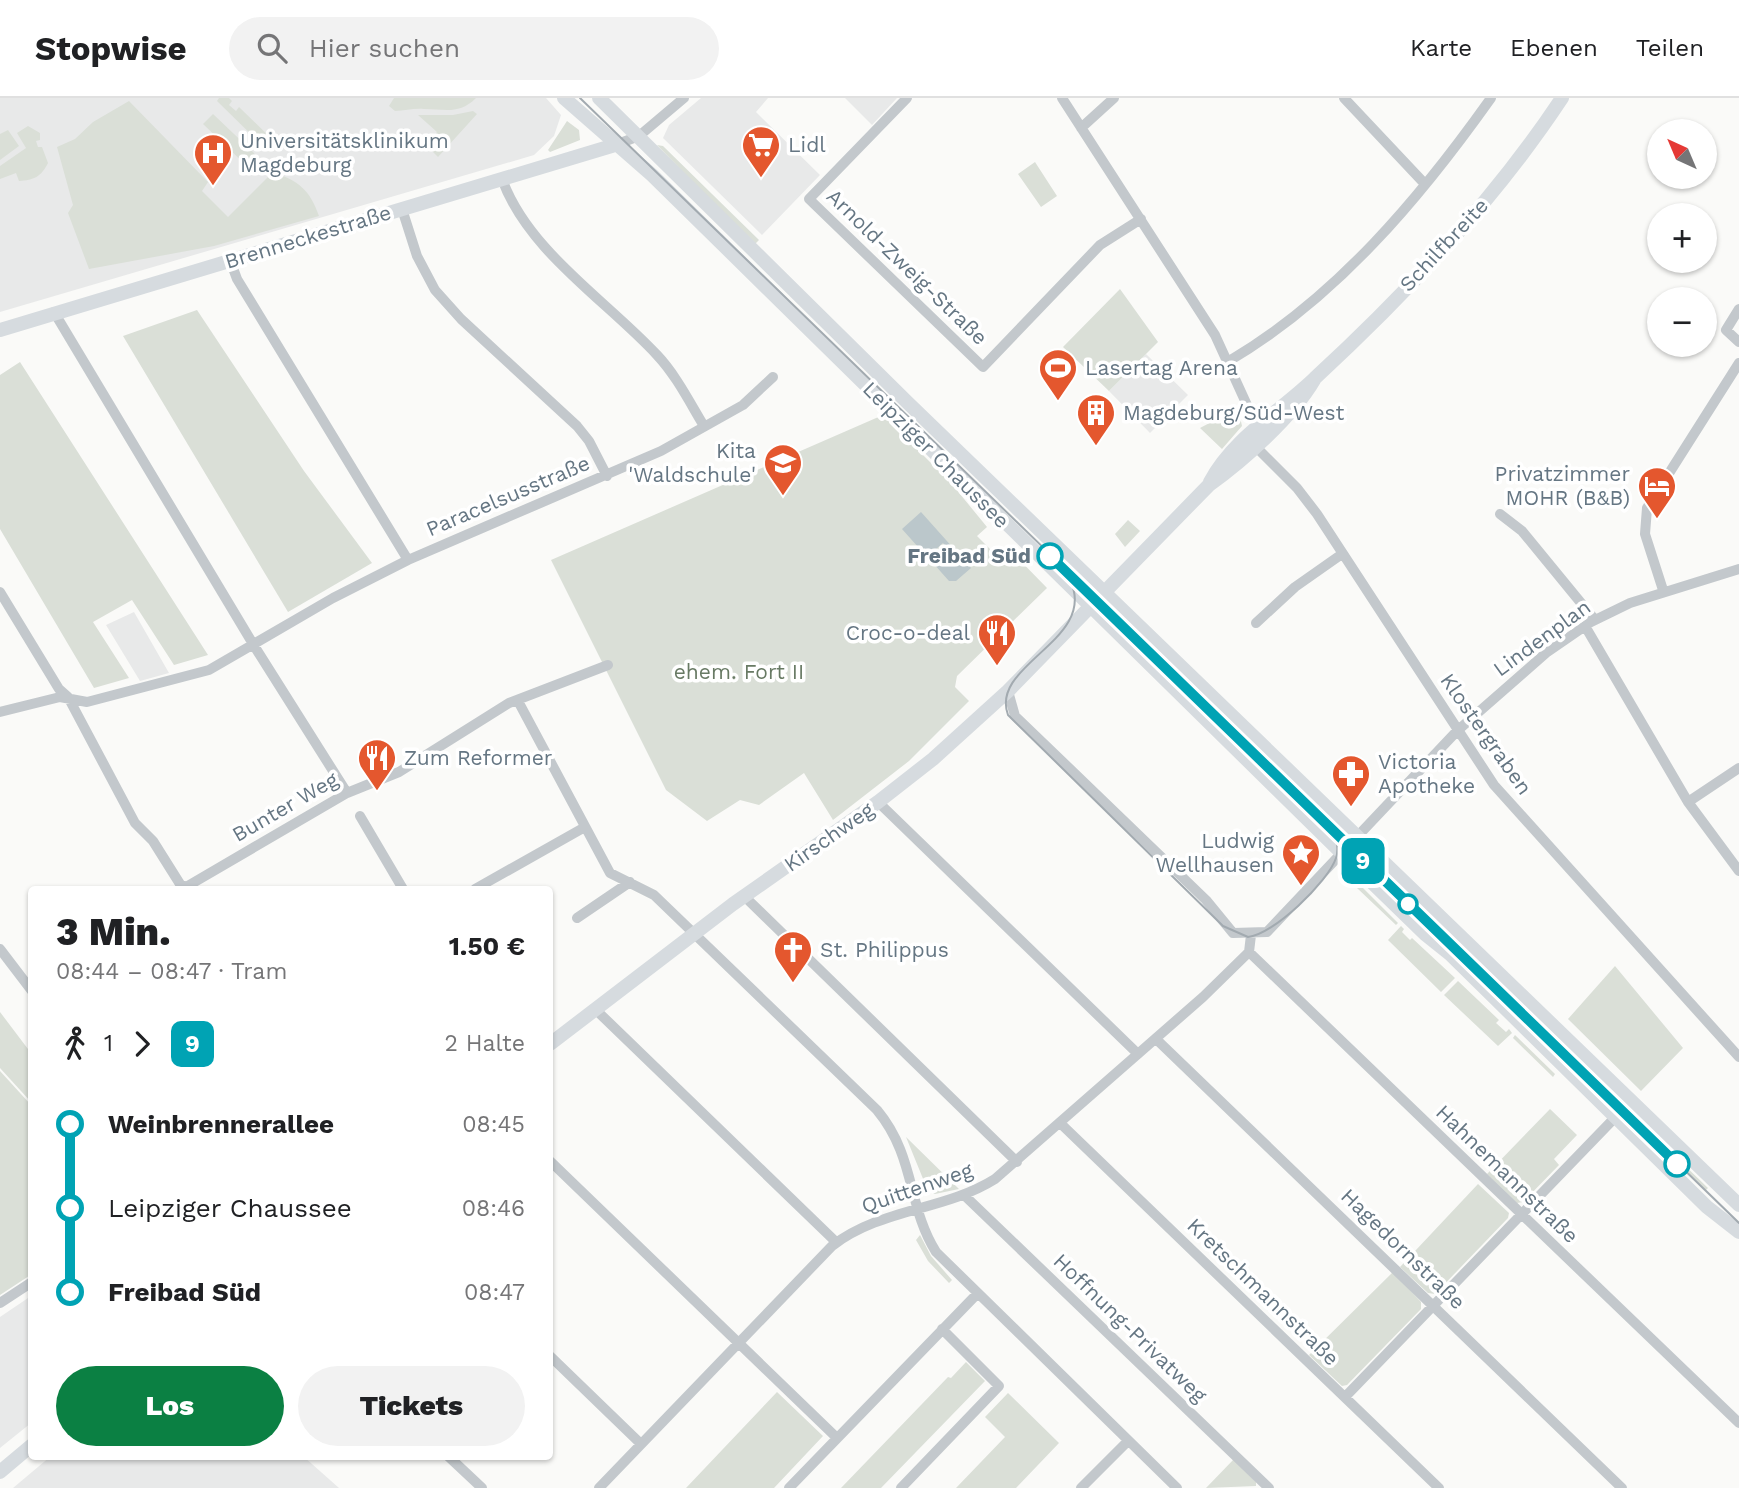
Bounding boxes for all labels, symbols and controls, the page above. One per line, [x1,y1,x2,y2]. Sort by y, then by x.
search box [229,17,719,80]
text: Stopwise [35,29,187,68]
icon: search [253,29,291,67]
text: Hier suchen [309,33,460,63]
text: Karte [1410,34,1472,62]
text: Ebenen [1510,34,1598,62]
text: Teilen [1636,34,1704,62]
north arrow [1647,119,1717,189]
map controls [1647,119,1717,357]
supermarket icon: Lidl [740,124,782,179]
place label: Universitätsklinikum Magdeburg [240,128,449,177]
hospital icon: Universitätsklinikum Magdeburg [192,132,234,187]
place label: Lidl [788,132,826,157]
street label: Arnold-Zweig-Straße [822,183,993,350]
street label: Schilfbreite [1394,193,1493,297]
street label: Brenneckestraße [222,199,394,274]
button: + [1647,203,1717,273]
button: − [1647,287,1717,357]
sports icon: Lasertag Arena [1037,347,1079,402]
place label: Lasertag Arena [1085,355,1238,380]
street label: Leipziger Chaussee [858,376,1015,533]
building icon: Magdeburg/Süd-West [1075,392,1117,447]
place label: Magdeburg/Süd-West [1123,400,1345,425]
place label: Kita 'Waldschule' [628,438,756,487]
school or university icon: Kita 'Waldschule' [762,442,804,497]
street label: Paracelsusstraße [422,450,593,541]
place label: Privatzimmer MOHR (B&B) [1495,461,1630,510]
hotel icon: Privatzimmer MOHR (B&B) [1636,465,1678,520]
place label: Freibad Süd [907,543,1031,568]
marker: Freibad Süd [1037,543,1063,569]
street label: Lindenplan [1488,594,1595,681]
restaurant icon: Croc-o-deal [976,612,1018,667]
place label: Croc-o-deal [846,620,971,645]
park label: ehem. Fort II [674,659,804,684]
street label: Klostergraben [1435,668,1538,799]
restaurant icon: Zum Reformer [356,737,398,792]
place label: Zum Reformer [404,745,553,770]
place label: Victoria Apotheke [1378,749,1475,798]
pharmacy icon: Victoria Apotheke [1330,753,1372,808]
street label: Bunter Weg [227,766,343,847]
street label: Kirschweg [779,796,879,877]
place label: Ludwig Wellhausen [1156,828,1275,877]
place icon: Ludwig Wellhausen [1280,832,1322,887]
line badge: 9 [1340,838,1386,884]
text: 9 [1356,847,1370,875]
unlabelled marker [1398,894,1418,914]
text: 3 Min. [56,910,171,954]
church icon: St. Philippus [772,929,814,984]
text: 1.50 € [449,931,525,961]
place label: St. Philippus [820,937,949,962]
text: 08:44 – 08:47 · Tram [56,958,287,985]
icon: walk [56,1025,94,1063]
icon: forward [123,1025,161,1063]
text: 1 [104,1030,113,1057]
text: 9 [185,1030,200,1058]
text: 2 Halte [445,1030,525,1057]
street label: Hahnemannstraße [1431,1099,1584,1248]
text: Weinbrennerallee [108,1109,334,1139]
text: 08:45 [462,1111,525,1138]
unlabelled marker [1664,1151,1690,1177]
street label: Quittenweg [858,1157,977,1218]
street label: Hagedornstraße [1336,1183,1471,1314]
text: Leipziger Chaussee [108,1193,352,1223]
text: 08:46 [462,1195,525,1222]
street label: Kretschmannstraße [1182,1213,1344,1371]
street label: Hoffnung-Privatweg [1049,1248,1213,1408]
text: Freibad Süd [108,1277,261,1307]
text: 08:47 [464,1279,525,1306]
button: Los [56,1366,284,1446]
button: Tickets [298,1366,525,1446]

